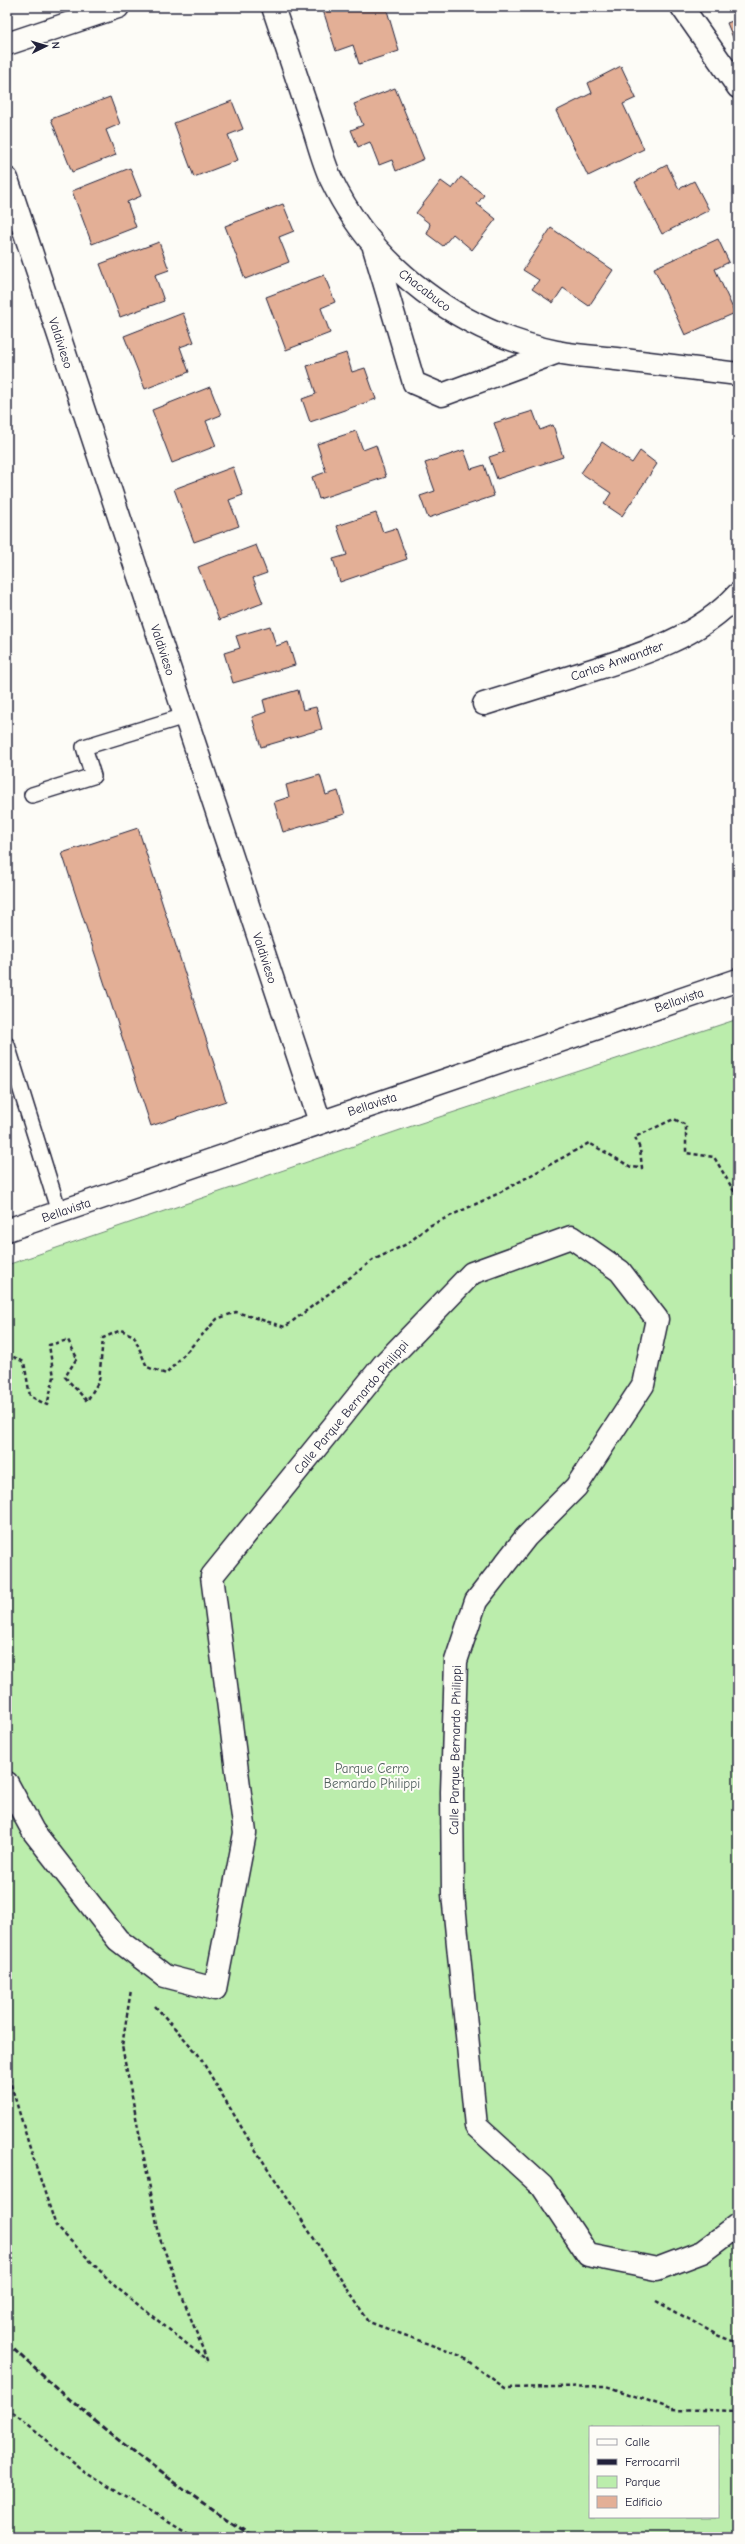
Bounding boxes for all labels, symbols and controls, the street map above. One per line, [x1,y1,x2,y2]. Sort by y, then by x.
north arrow [26,26,66,66]
text: N [49,41,62,49]
street label: Chacabuco [396,266,454,315]
street label: Valdivieso [46,316,76,371]
street label: Valdivieso [148,623,178,678]
street label: Carlos Anwandter [569,638,666,684]
street label: Valdivieso [250,931,280,986]
street label: Bellavista [653,985,705,1015]
street label: Bellavista [346,1089,398,1119]
street label: Bellavista [40,1195,92,1225]
street label: Calle Parque Bernardo Philippi [291,1337,411,1477]
street label: Calle Parque Bernardo Philippi [446,1665,464,1835]
park label: Parque Cerro Bernardo Philippi [324,1761,420,1791]
legend [589,2426,719,2518]
text: Calle [625,2435,650,2449]
text: Ferrocarril [625,2455,680,2469]
text: Parque [625,2475,660,2489]
text: Edificio [625,2495,662,2509]

